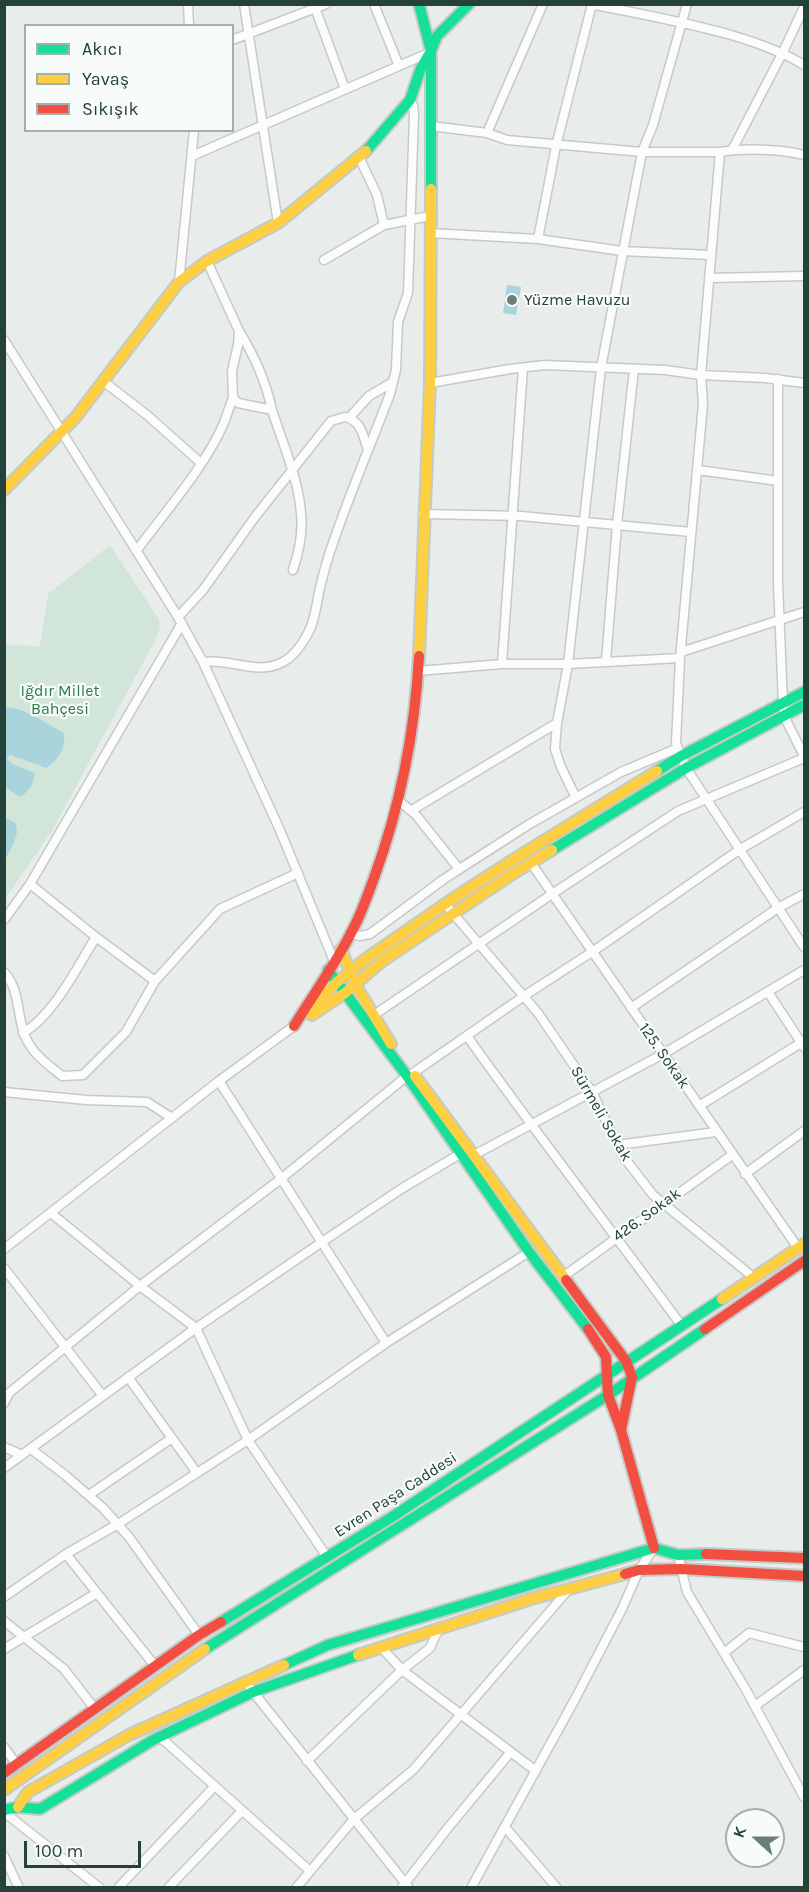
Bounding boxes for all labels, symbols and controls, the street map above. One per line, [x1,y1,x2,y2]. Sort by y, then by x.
legend [24,24,234,132]
text: Akıcı [82,38,123,60]
text: Yavaş [82,68,129,90]
text: Sıkışık [82,98,139,120]
place label: Yüzme Havuzu [524,290,630,310]
marker: Yüzme Havuzu [505,293,519,307]
park label: Iğdır Millet Bahçesi [21,681,99,719]
street label: 125. Sokak [634,1020,694,1092]
street label: Sürmeli Sokak [566,1063,636,1165]
street label: 426. Sokak [609,1184,685,1246]
street label: Evren Paşa Caddesi [331,1448,461,1542]
north arrow [725,1808,785,1868]
text: K [729,1824,750,1840]
scale bar [27,1829,144,1867]
text: 100 m [35,1840,83,1862]

